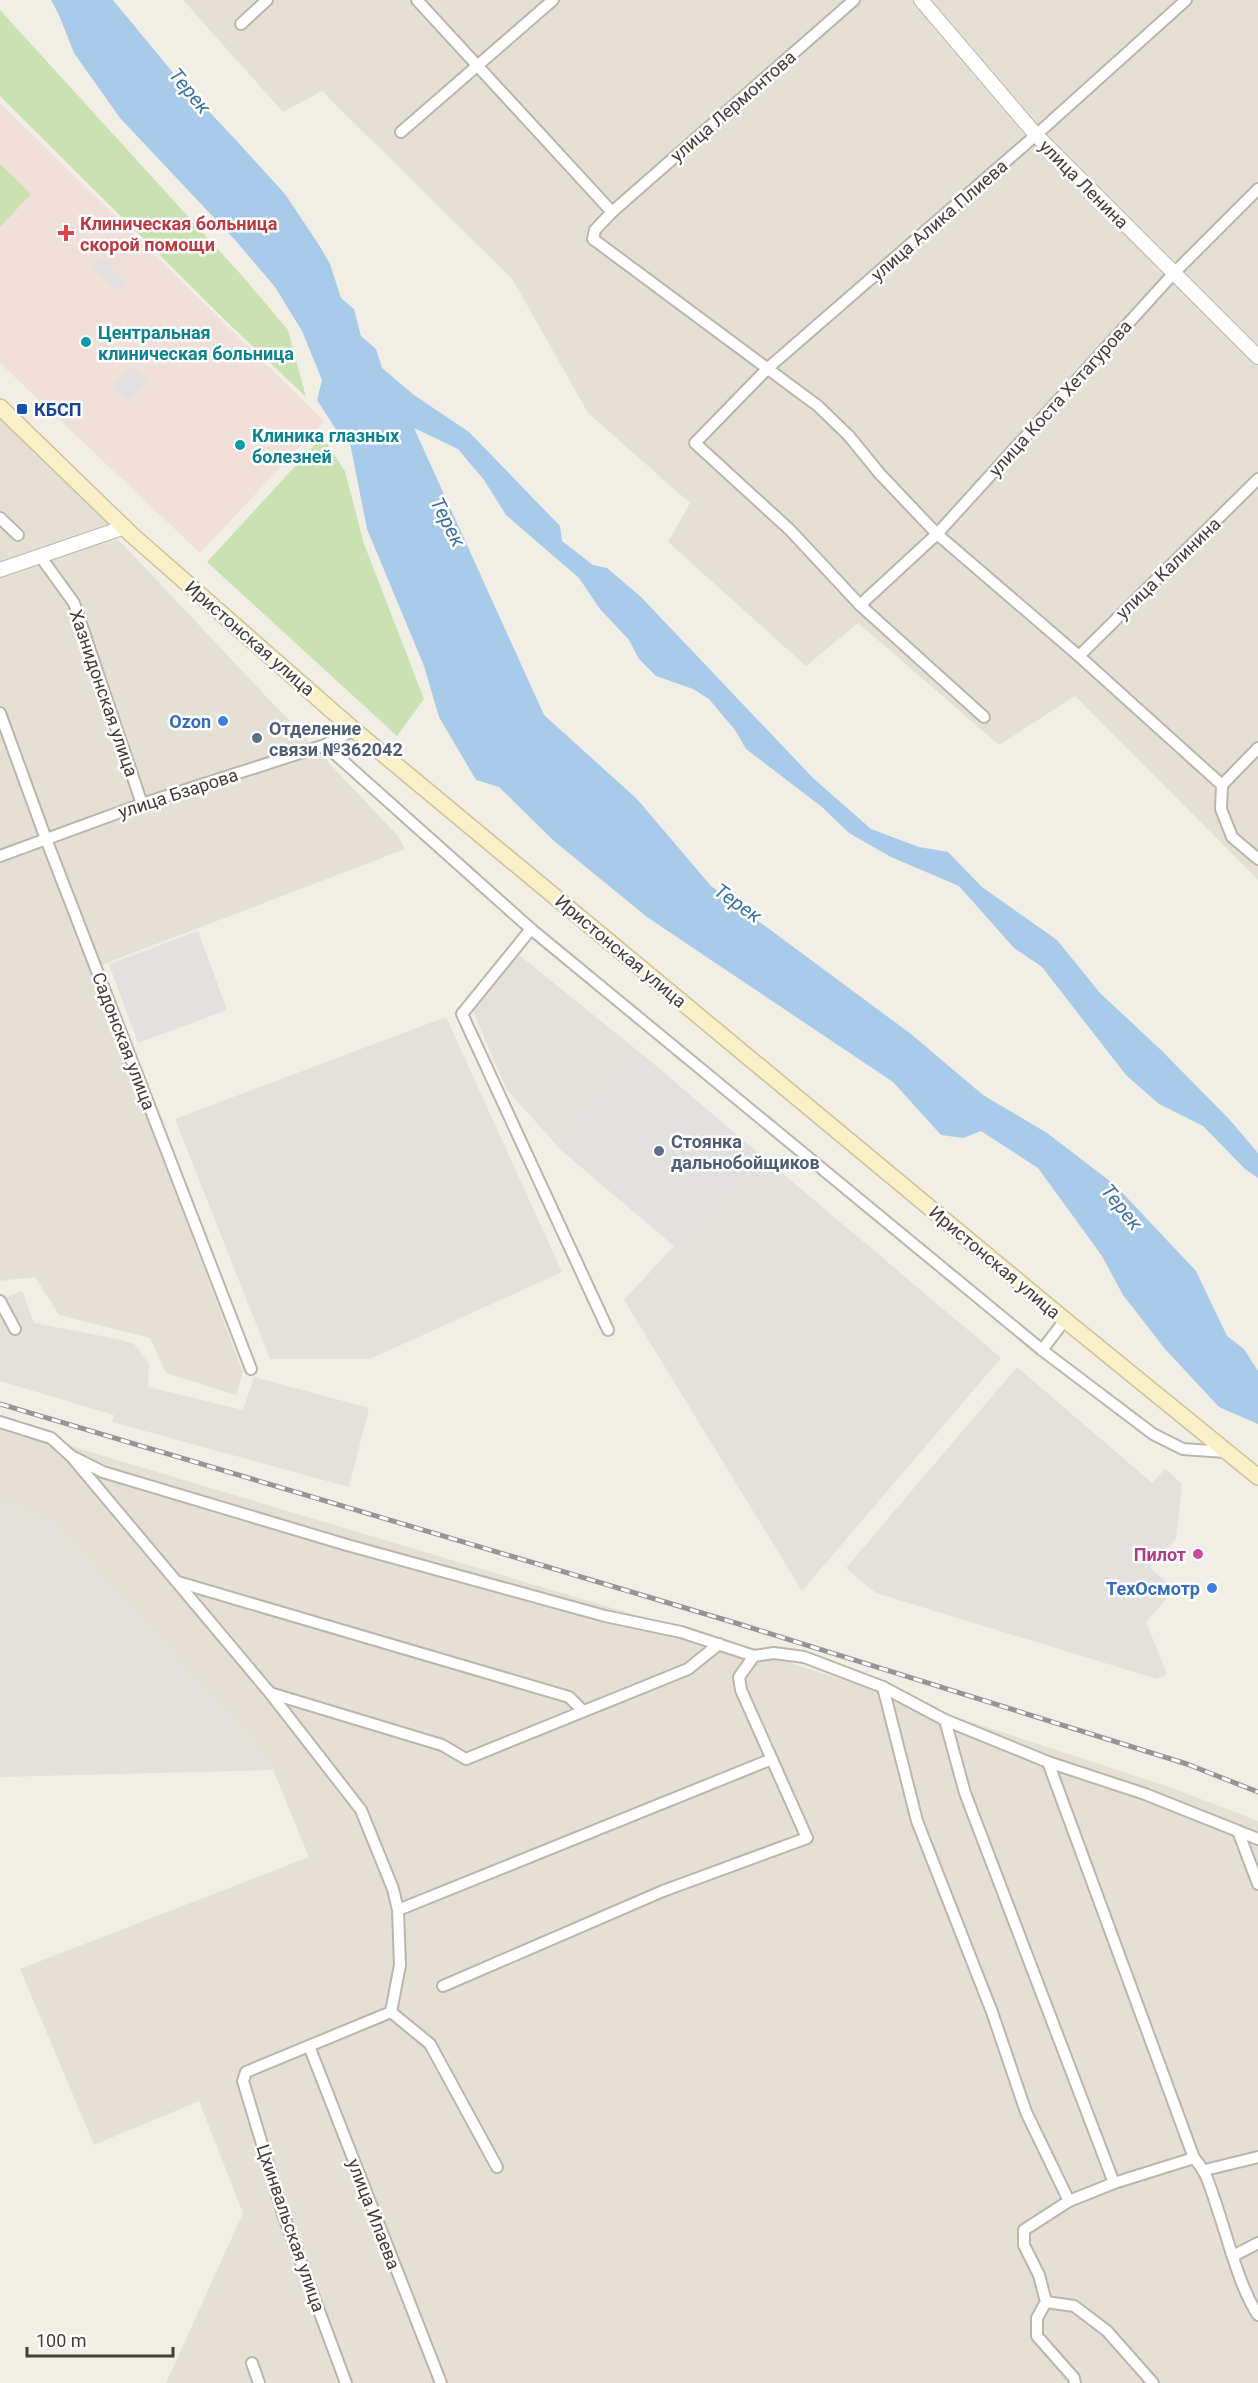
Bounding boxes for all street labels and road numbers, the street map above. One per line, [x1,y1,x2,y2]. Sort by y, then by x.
street label: улица Лермонтова [666,46,800,166]
street label: улица Ленина [1035,135,1133,233]
street label: улица Алика Плиева [867,155,1011,285]
street label: улица Коста Хетагурова [984,316,1136,480]
street label: улица Калинина [1111,513,1225,623]
street label: Иристонская улица [181,576,319,700]
street label: Хазнидонская улица [66,607,142,779]
street label: улица Бзарова [115,764,241,822]
street label: Иристонская улица [551,890,691,1012]
street label: Садонская улица [88,969,160,1113]
street label: Иристонская улица [925,1201,1065,1323]
street label: Цхинвальская улица [252,2141,330,2315]
street label: улица Илаева [343,2156,405,2272]

